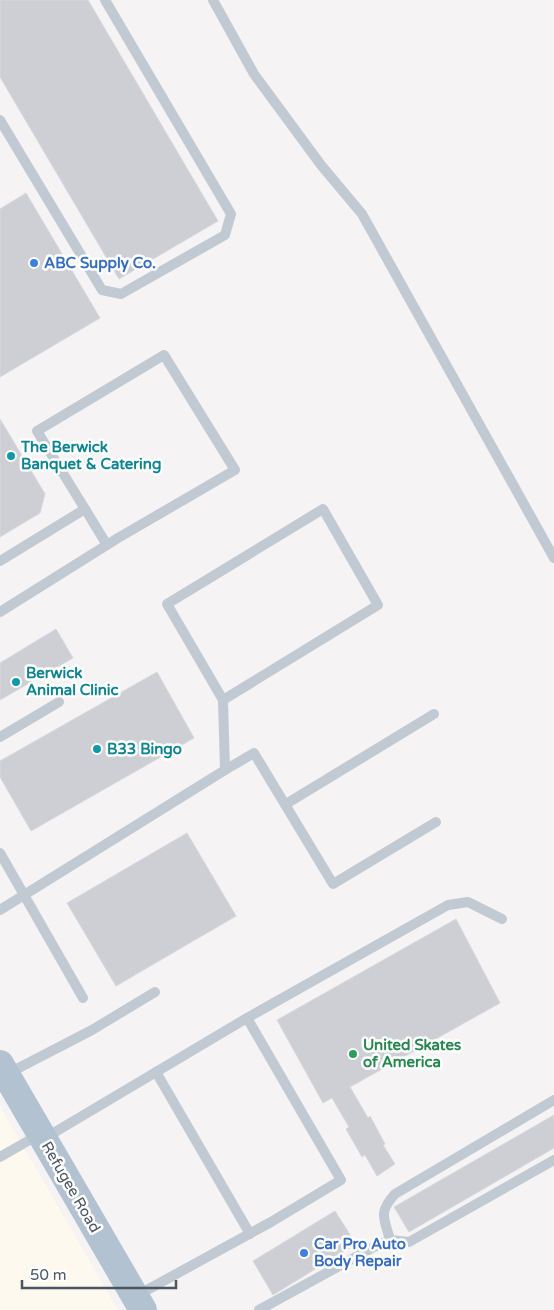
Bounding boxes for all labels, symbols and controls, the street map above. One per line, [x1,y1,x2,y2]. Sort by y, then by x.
place label: ABC Supply Co. [44,254,156,273]
marker: ABC Supply Co. [28,257,40,269]
place label: The Berwick Banquet & Catering [20,438,161,474]
marker: The Berwick Banquet & Catering [5,450,17,462]
place label: Berwick Animal Clinic [26,664,119,699]
marker: Berwick Animal Clinic [10,676,22,688]
place label: B33 Bingo [107,740,182,759]
marker: B33 Bingo [91,743,103,755]
place label: United Skates of America [363,1036,461,1071]
marker: United Skates of America [347,1048,359,1060]
street label: Refugee Road [38,1138,104,1236]
place label: Car Pro Auto Body Repair [314,1235,406,1271]
marker: Car Pro Auto Body Repair [298,1247,310,1259]
scale bar [22,1258,176,1290]
text: 50 m [30,1266,67,1284]

